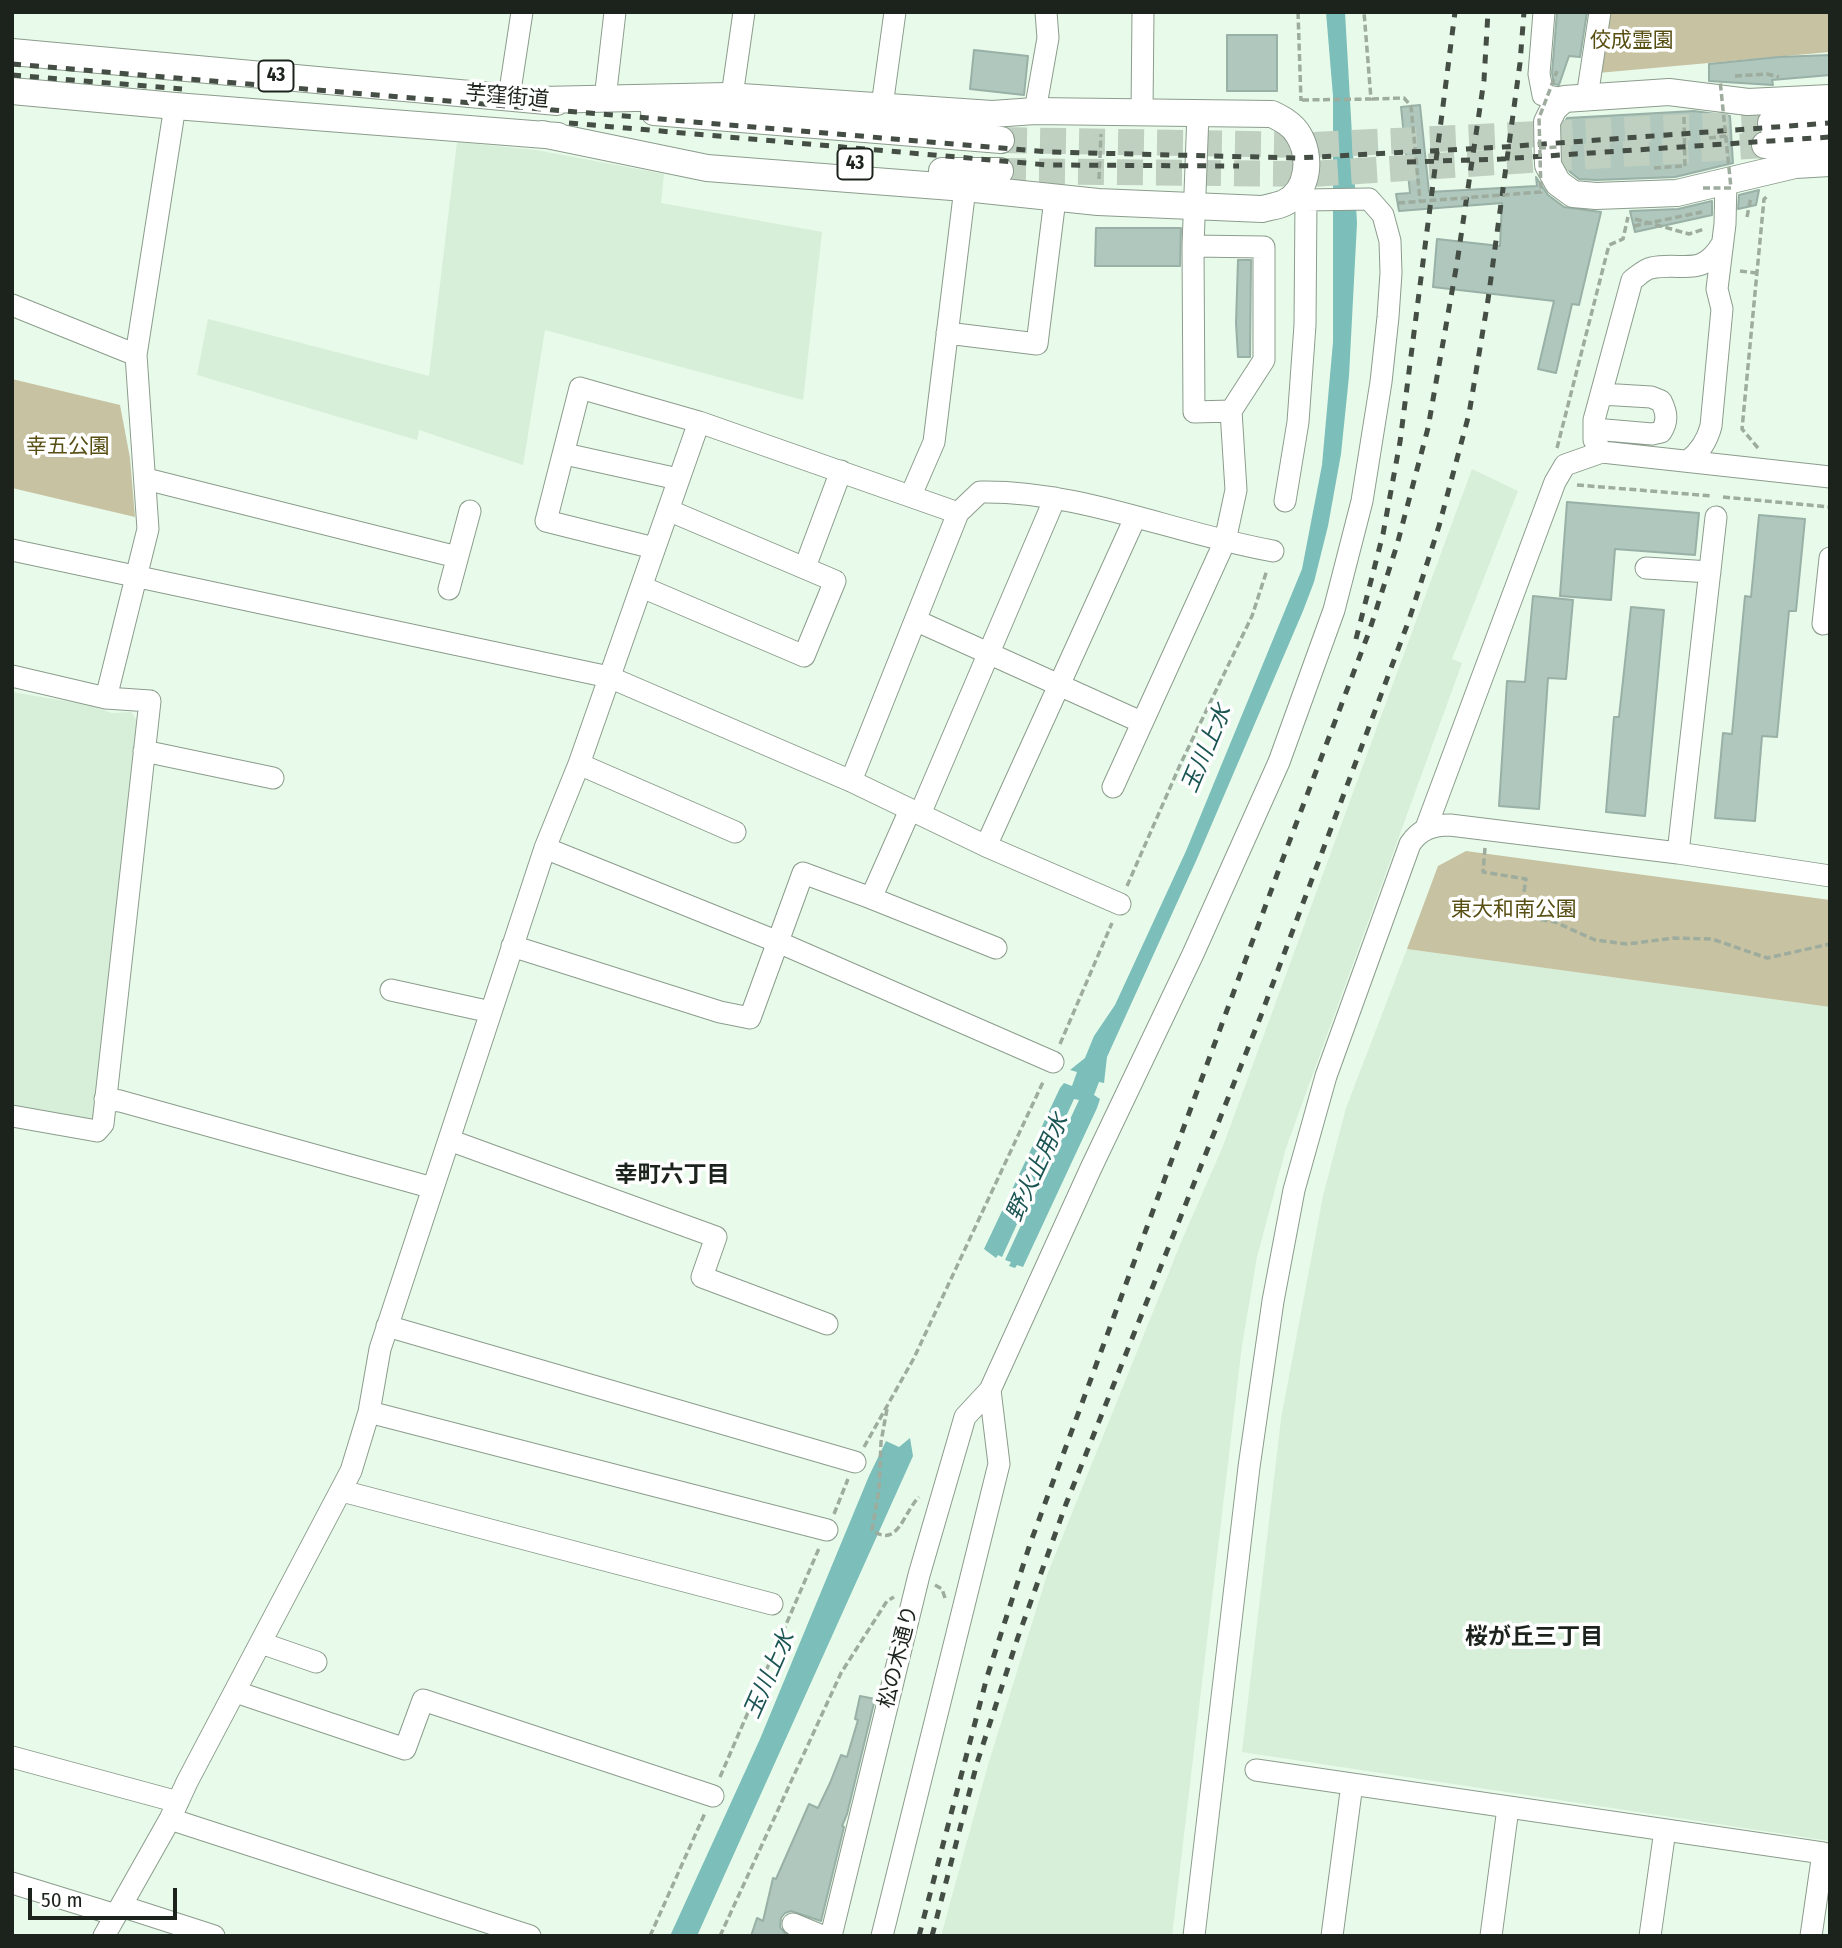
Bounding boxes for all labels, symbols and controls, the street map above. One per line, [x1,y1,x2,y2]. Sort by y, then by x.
park label: 佼成霊園 [1590,28,1674,54]
road number: 43 [258,60,294,92]
street label: 芋窪街道 [464,81,550,113]
road number: 43 [838,148,872,180]
park label: 幸五公園 [26,434,110,460]
water label: 玉川上水 [1176,701,1238,797]
park label: 東大和南公園 [1451,897,1577,923]
water label: 野火止用水 [1001,1110,1075,1226]
district label: 幸町六丁目 [615,1162,729,1190]
street label: 松の木通り [874,1603,924,1711]
district label: 桜が丘三丁目 [1465,1624,1603,1652]
water label: 玉川上水 [739,1627,801,1723]
scale bar [32,1874,180,1918]
text: 50 m [41,1887,83,1913]

